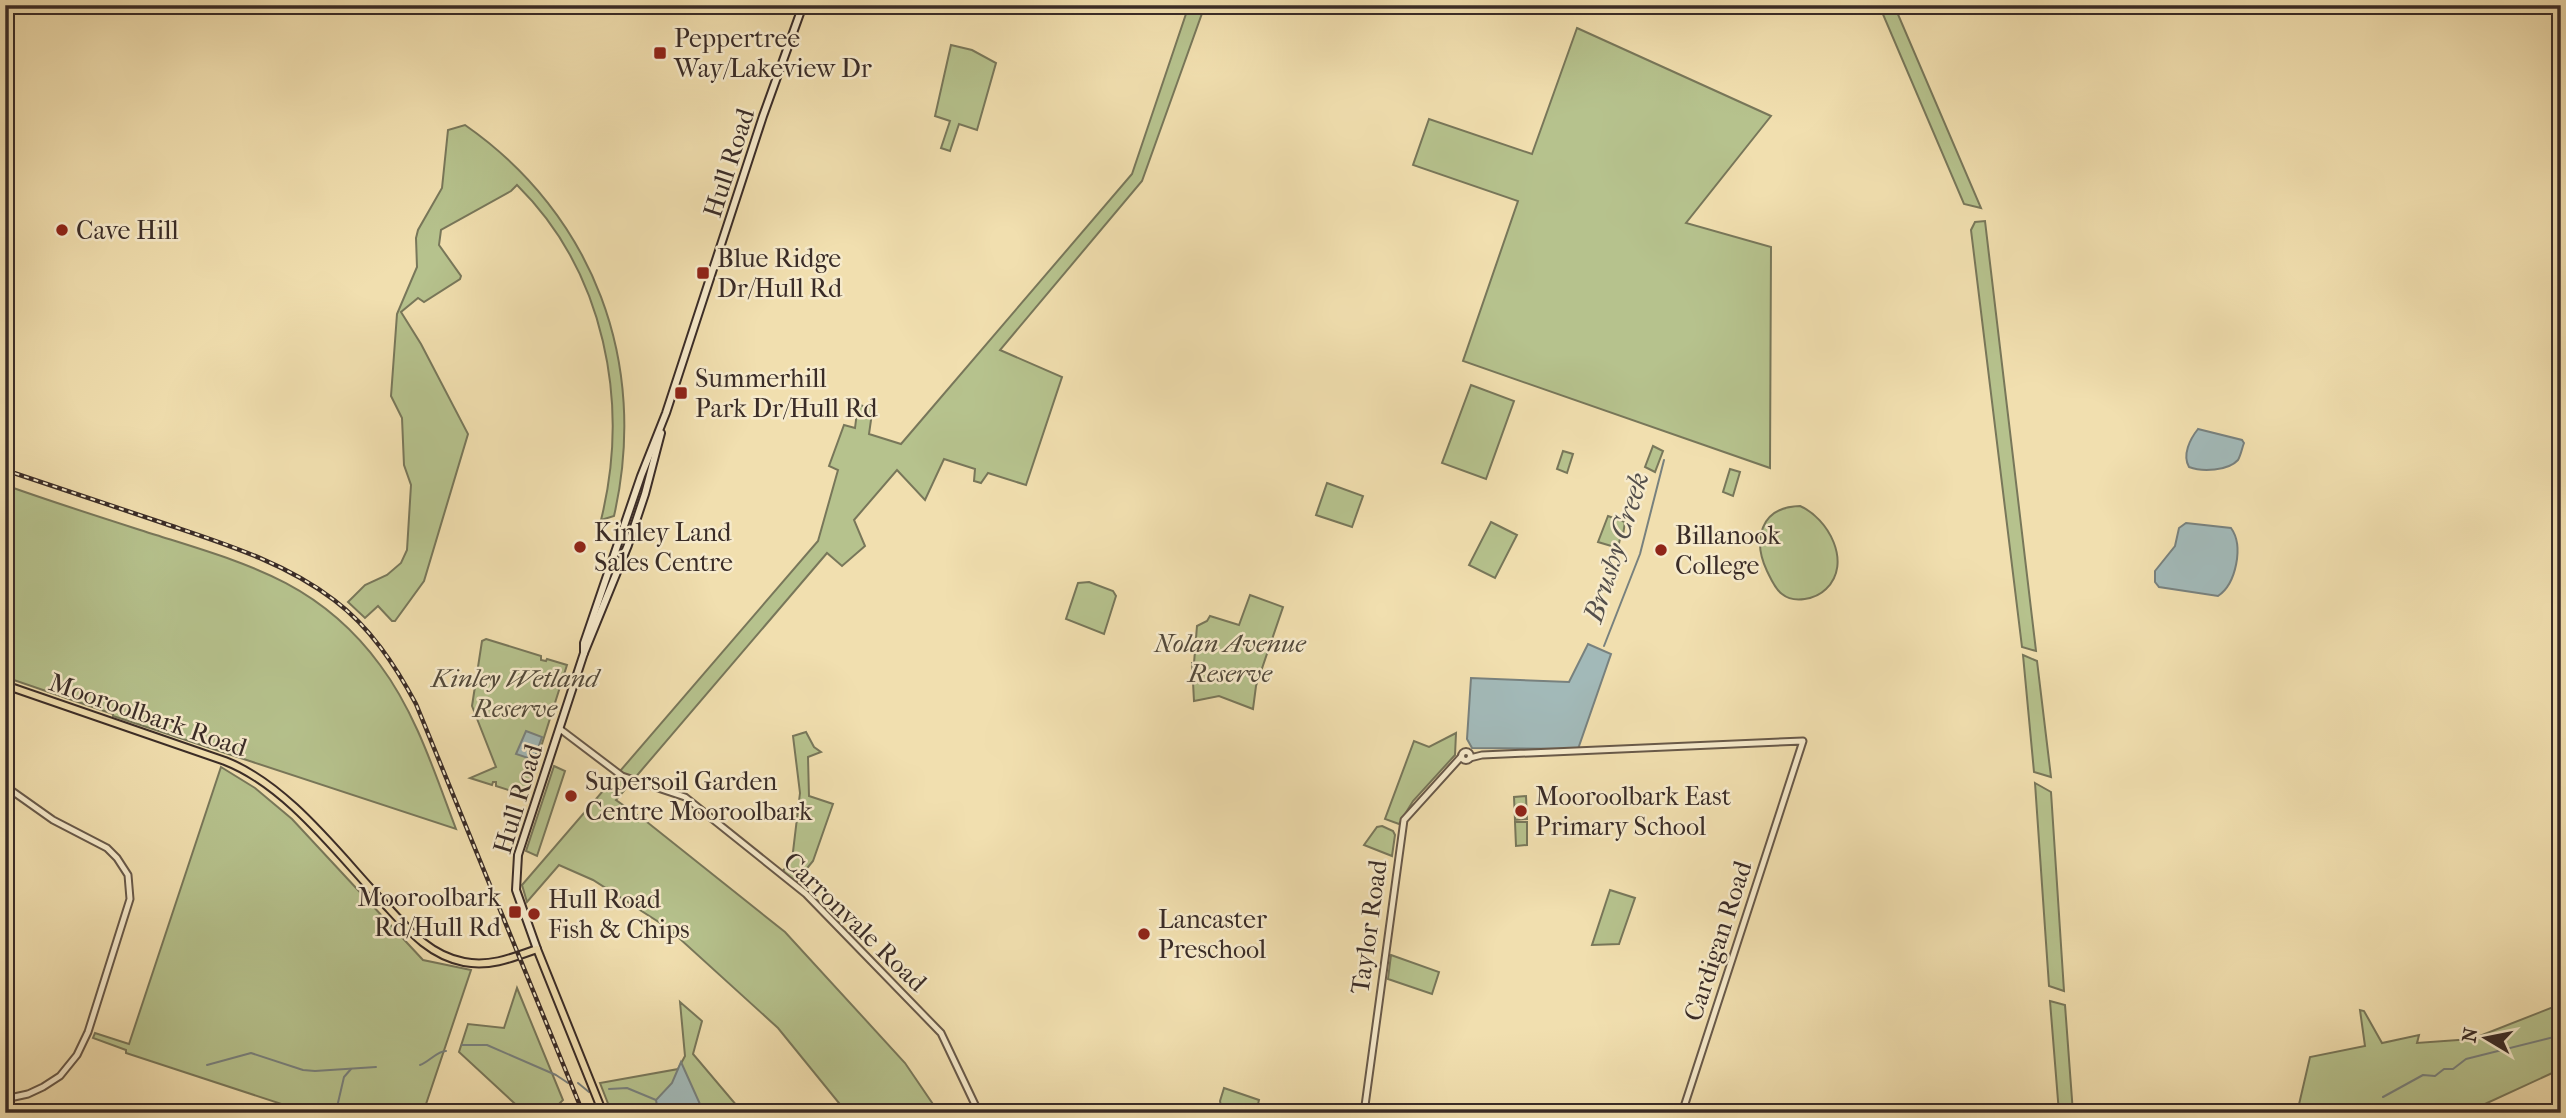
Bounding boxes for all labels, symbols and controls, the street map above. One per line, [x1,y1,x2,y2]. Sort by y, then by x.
place label: Peppertree Way/Lakeview Dr [673,23,872,84]
marker: Peppertree Way/Lakeview Dr [652,45,668,61]
street label: Hull Road [697,104,761,221]
place label: Cave Hill [76,215,179,246]
marker: Cave Hill [54,222,70,238]
place label: Blue Ridge Dr/Hull Rd [717,243,843,304]
marker: Blue Ridge Dr/Hull Rd [695,265,711,281]
place label: Summerhill Park Dr/Hull Rd [695,363,878,424]
marker: Summerhill Park Dr/Hull Rd [673,385,689,401]
water label: Brushy Creek [1576,468,1656,628]
place label: Kinley Land Sales Centre [594,517,733,578]
place label: Billanook College [1675,520,1781,581]
marker: Kinley Land Sales Centre [572,539,588,555]
marker: Billanook College [1653,542,1669,558]
park label: Nolan Avenue Reserve [1153,628,1307,689]
park label: Kinley Wetland Reserve [430,663,602,724]
street label: Mooroolbark Road [45,667,252,764]
street label: Hull Road [487,740,550,858]
place label: Supersoil Garden Centre Mooroolbark [585,766,813,827]
place label: Mooroolbark East Primary School [1535,781,1732,842]
marker: Supersoil Garden Centre Mooroolbark [563,788,579,804]
marker: Mooroolbark East Primary School [1513,803,1529,819]
street label: Carronvale Road [777,846,934,999]
street label: Cardigan Road [1678,856,1759,1025]
street label: Taylor Road [1344,857,1394,996]
place label: Mooroolbark Rd/Hull Rd [357,882,502,943]
place label: Hull Road Fish & Chips [548,884,690,945]
marker: Mooroolbark Rd/Hull Rd [507,904,523,920]
place label: Lancaster Preschool [1158,904,1267,965]
marker: Hull Road Fish & Chips [526,906,542,922]
marker: Lancaster Preschool [1136,926,1152,942]
north arrow [2450,1002,2520,1072]
text: N [2458,1026,2482,1044]

